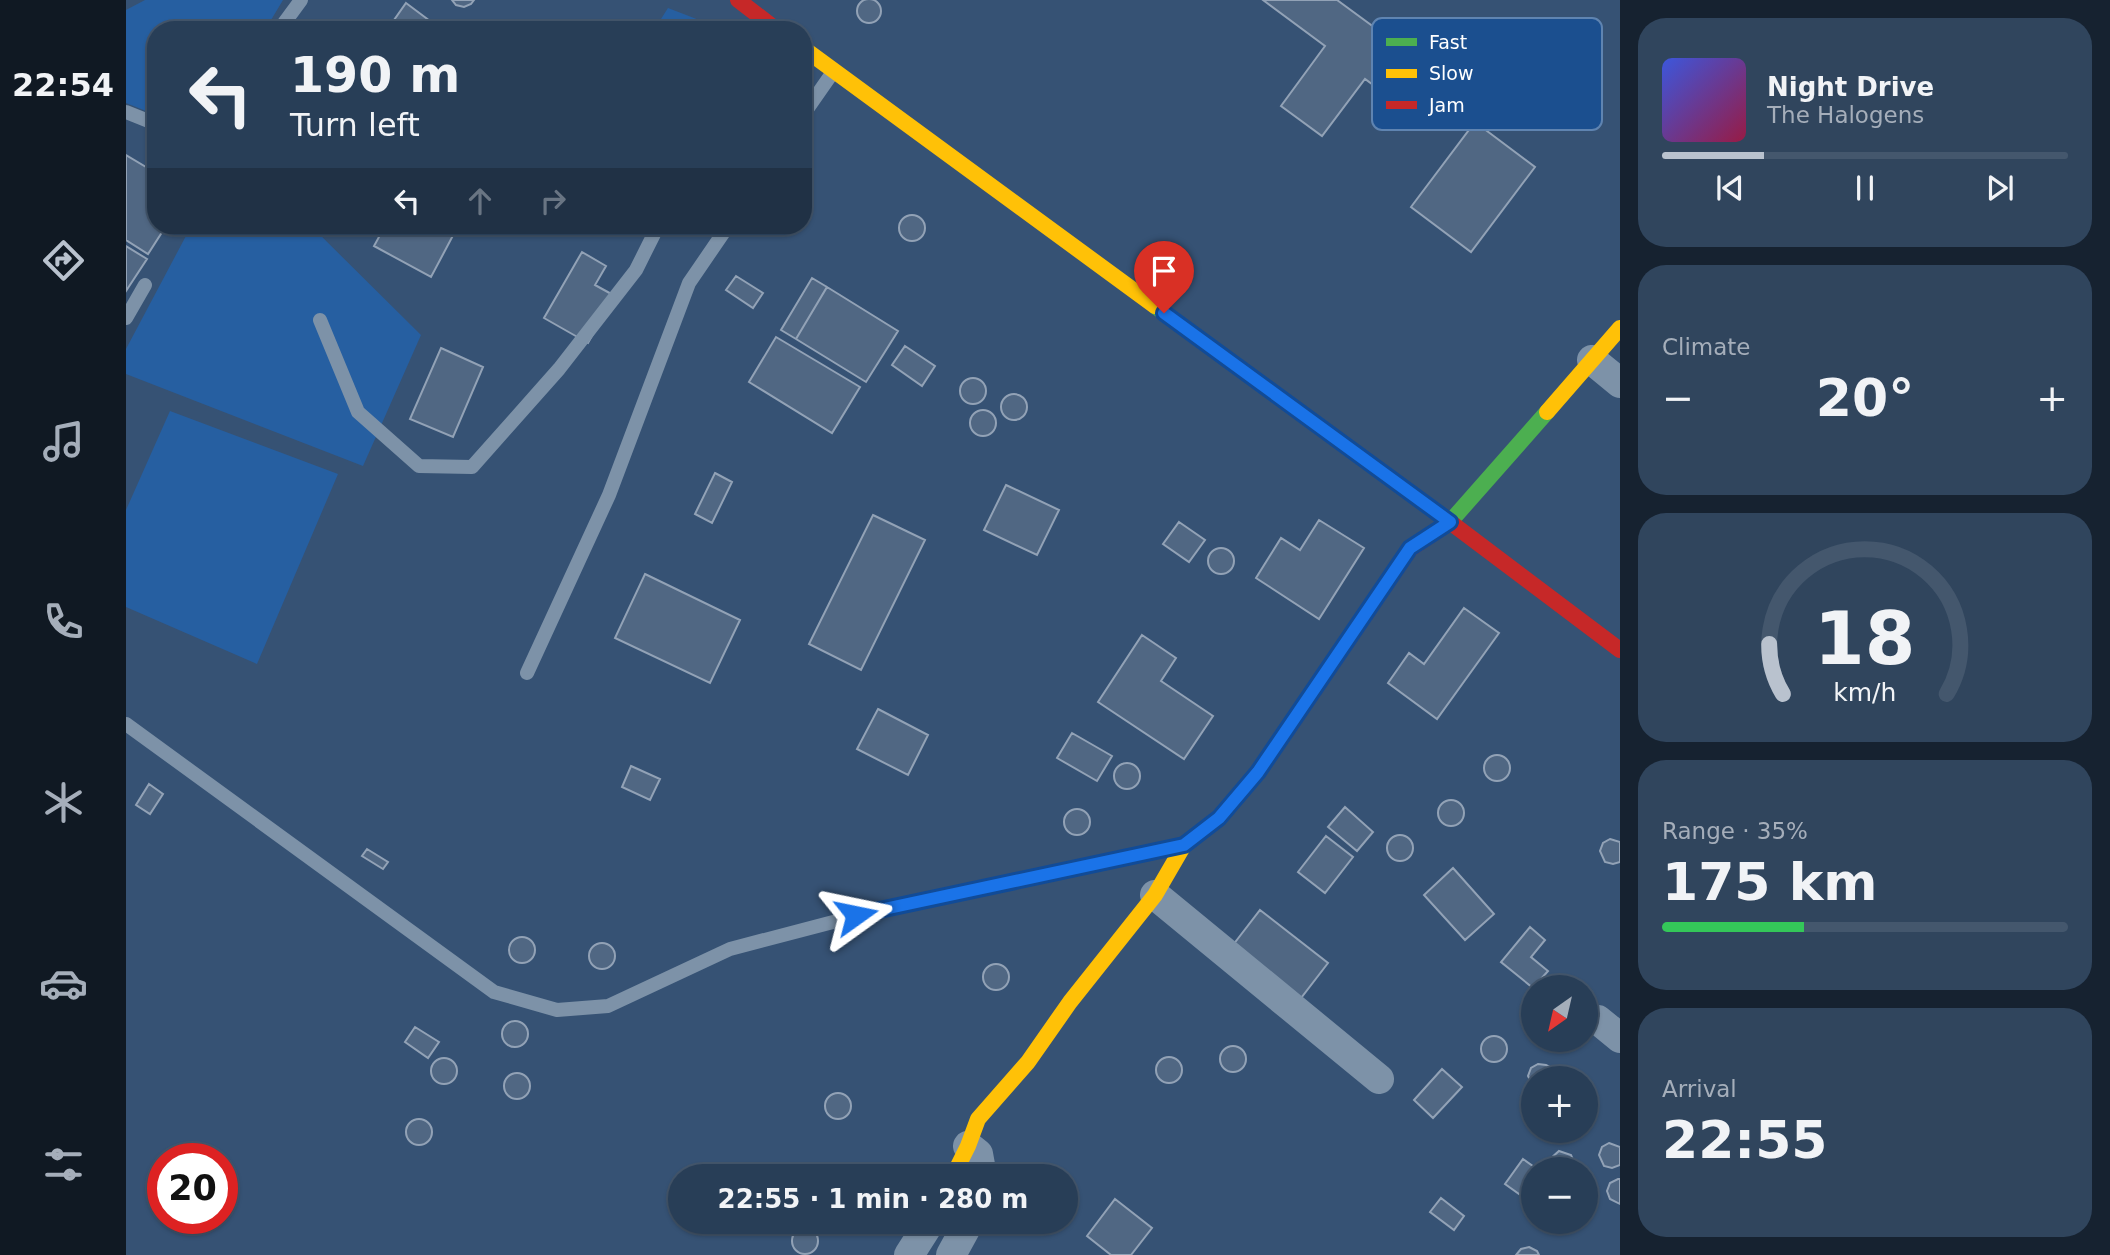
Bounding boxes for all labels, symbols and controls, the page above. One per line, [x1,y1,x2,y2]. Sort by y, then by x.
legend [1372,18,1602,130]
text: Fast [1429,31,1467,53]
text: 190 m [290,47,460,104]
icon: left [175,49,266,140]
text: Slow [1429,62,1474,84]
text: 22:54 [12,66,114,104]
text: Night Drive [1767,72,1934,102]
text: Jam [1428,94,1465,116]
text: The Halogens [1767,102,1924,128]
text: Turn left [290,106,420,144]
icon: previous [1711,169,1749,207]
icon: pause [1846,169,1884,207]
icon: next [1981,169,2019,207]
icon: left [388,182,426,220]
icon: ahead [461,182,499,220]
icon: right [534,182,572,220]
icon: directions [39,236,88,285]
pin [1134,241,1194,313]
icon: arrive [1145,252,1183,290]
text: Climate [1662,334,1751,360]
text: 20° [1816,368,1914,428]
text: − [1662,376,1694,420]
text: + [2036,376,2068,420]
icon: music [39,417,88,466]
text: 18 [1814,596,1916,681]
icon: phone [39,597,88,646]
text: km/h [1833,677,1897,706]
icon: climate [39,778,88,827]
text: Range · 35% [1662,818,1808,844]
text: 175 km [1662,852,1877,912]
position arrow [819,878,893,952]
icon: car [39,959,88,1008]
north arrow [1521,975,1598,1052]
map controls [1521,975,1598,1234]
button: + [1521,1066,1598,1143]
text: Arrival [1662,1076,1737,1102]
text: 22:55 [1662,1110,1828,1170]
icon: filters [39,1140,88,1189]
speed limit sign: 20 [147,1143,238,1234]
button: − [1521,1157,1598,1234]
text: 22:55 · 1 min · 280 m [718,1184,1028,1214]

